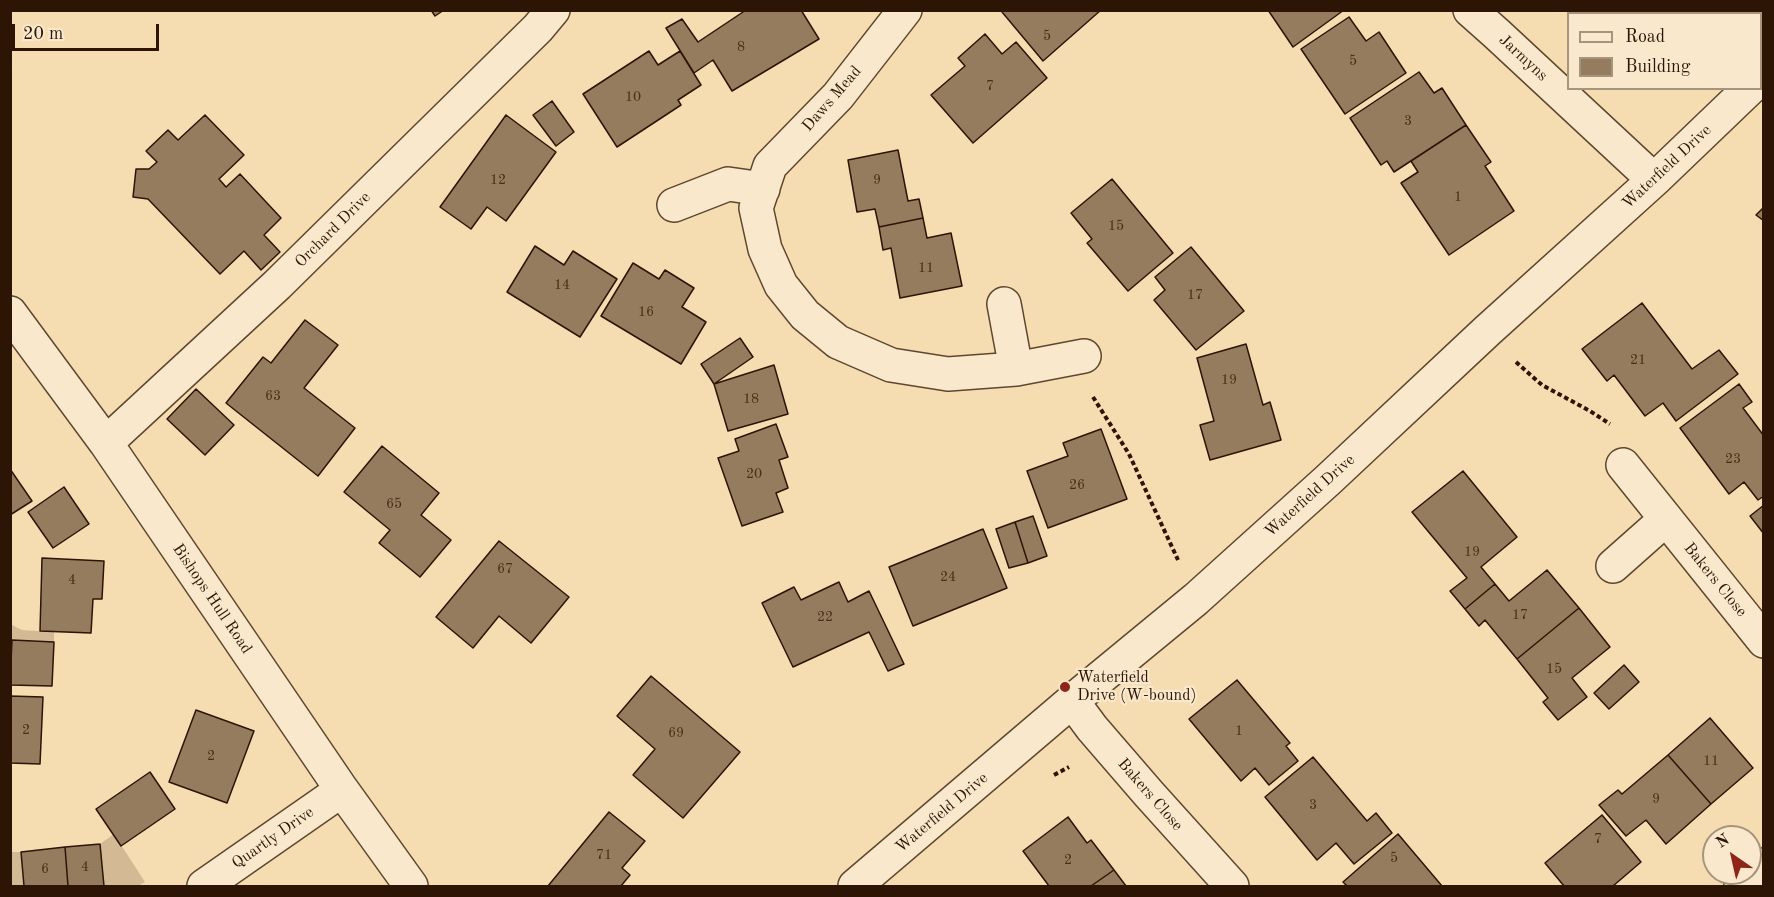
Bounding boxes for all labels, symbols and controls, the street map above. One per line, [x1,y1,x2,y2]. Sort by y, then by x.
scale bar [15,12,162,50]
legend [1567,12,1762,90]
text: 20 m [23,25,63,43]
house number: 5 [1043,28,1051,44]
text: Road [1625,28,1665,46]
street label: Jarmyns [1495,31,1551,85]
house number: 8 [737,39,745,55]
house number: 5 [1349,53,1357,69]
text: Building [1625,58,1690,76]
street label: Daws Mead [798,62,866,136]
house number: 7 [986,78,994,94]
house number: 10 [625,89,641,105]
house number: 3 [1404,113,1412,129]
street label: Waterfield Drive [1619,121,1715,213]
house number: 12 [490,172,506,188]
house number: 9 [873,172,881,188]
street label: Orchard Drive [291,188,375,272]
house number: 1 [1454,189,1462,205]
house number: 15 [1108,218,1124,234]
house number: 11 [918,260,934,276]
house number: 14 [554,277,570,293]
house number: 17 [1187,287,1203,303]
house number: 16 [638,304,654,320]
house number: 21 [1630,352,1646,368]
house number: 19 [1221,372,1237,388]
house number: 63 [265,388,281,404]
house number: 18 [743,391,759,407]
street label: Waterfield Drive [1261,451,1359,541]
house number: 23 [1725,451,1741,467]
house number: 20 [746,466,762,482]
house number: 26 [1069,477,1085,493]
house number: 65 [386,496,402,512]
street label: Bakers Close [1679,539,1751,621]
street label: Bishops Hull Road [168,540,256,658]
house number: 19 [1464,544,1480,560]
house number: 67 [497,561,513,577]
house number: 24 [940,569,956,585]
house number: 4 [68,572,76,588]
house number: 17 [1512,607,1528,623]
house number: 22 [817,609,833,625]
house number: 15 [1546,661,1562,677]
place label: Waterfield Drive (W-bound) [1077,668,1196,706]
marker: Waterfield Drive (W-bound) [1058,680,1072,694]
house number: 2 [22,722,30,738]
house number: 1 [1235,723,1243,739]
house number: 69 [668,725,684,741]
house number: 2 [207,748,215,764]
house number: 11 [1703,753,1719,769]
street label: Bakers Close [1113,755,1187,835]
street label: Waterfield Drive [892,769,992,857]
house number: 9 [1652,791,1660,807]
house number: 3 [1309,797,1317,813]
street label: Quartly Drive [228,803,318,873]
north arrow [1702,825,1762,885]
house number: 7 [1594,831,1602,847]
text: N [1714,832,1733,852]
house number: 71 [596,847,612,863]
house number: 5 [1390,850,1398,866]
house number: 2 [1064,852,1072,868]
house number: 4 [81,859,89,875]
house number: 6 [41,861,49,877]

